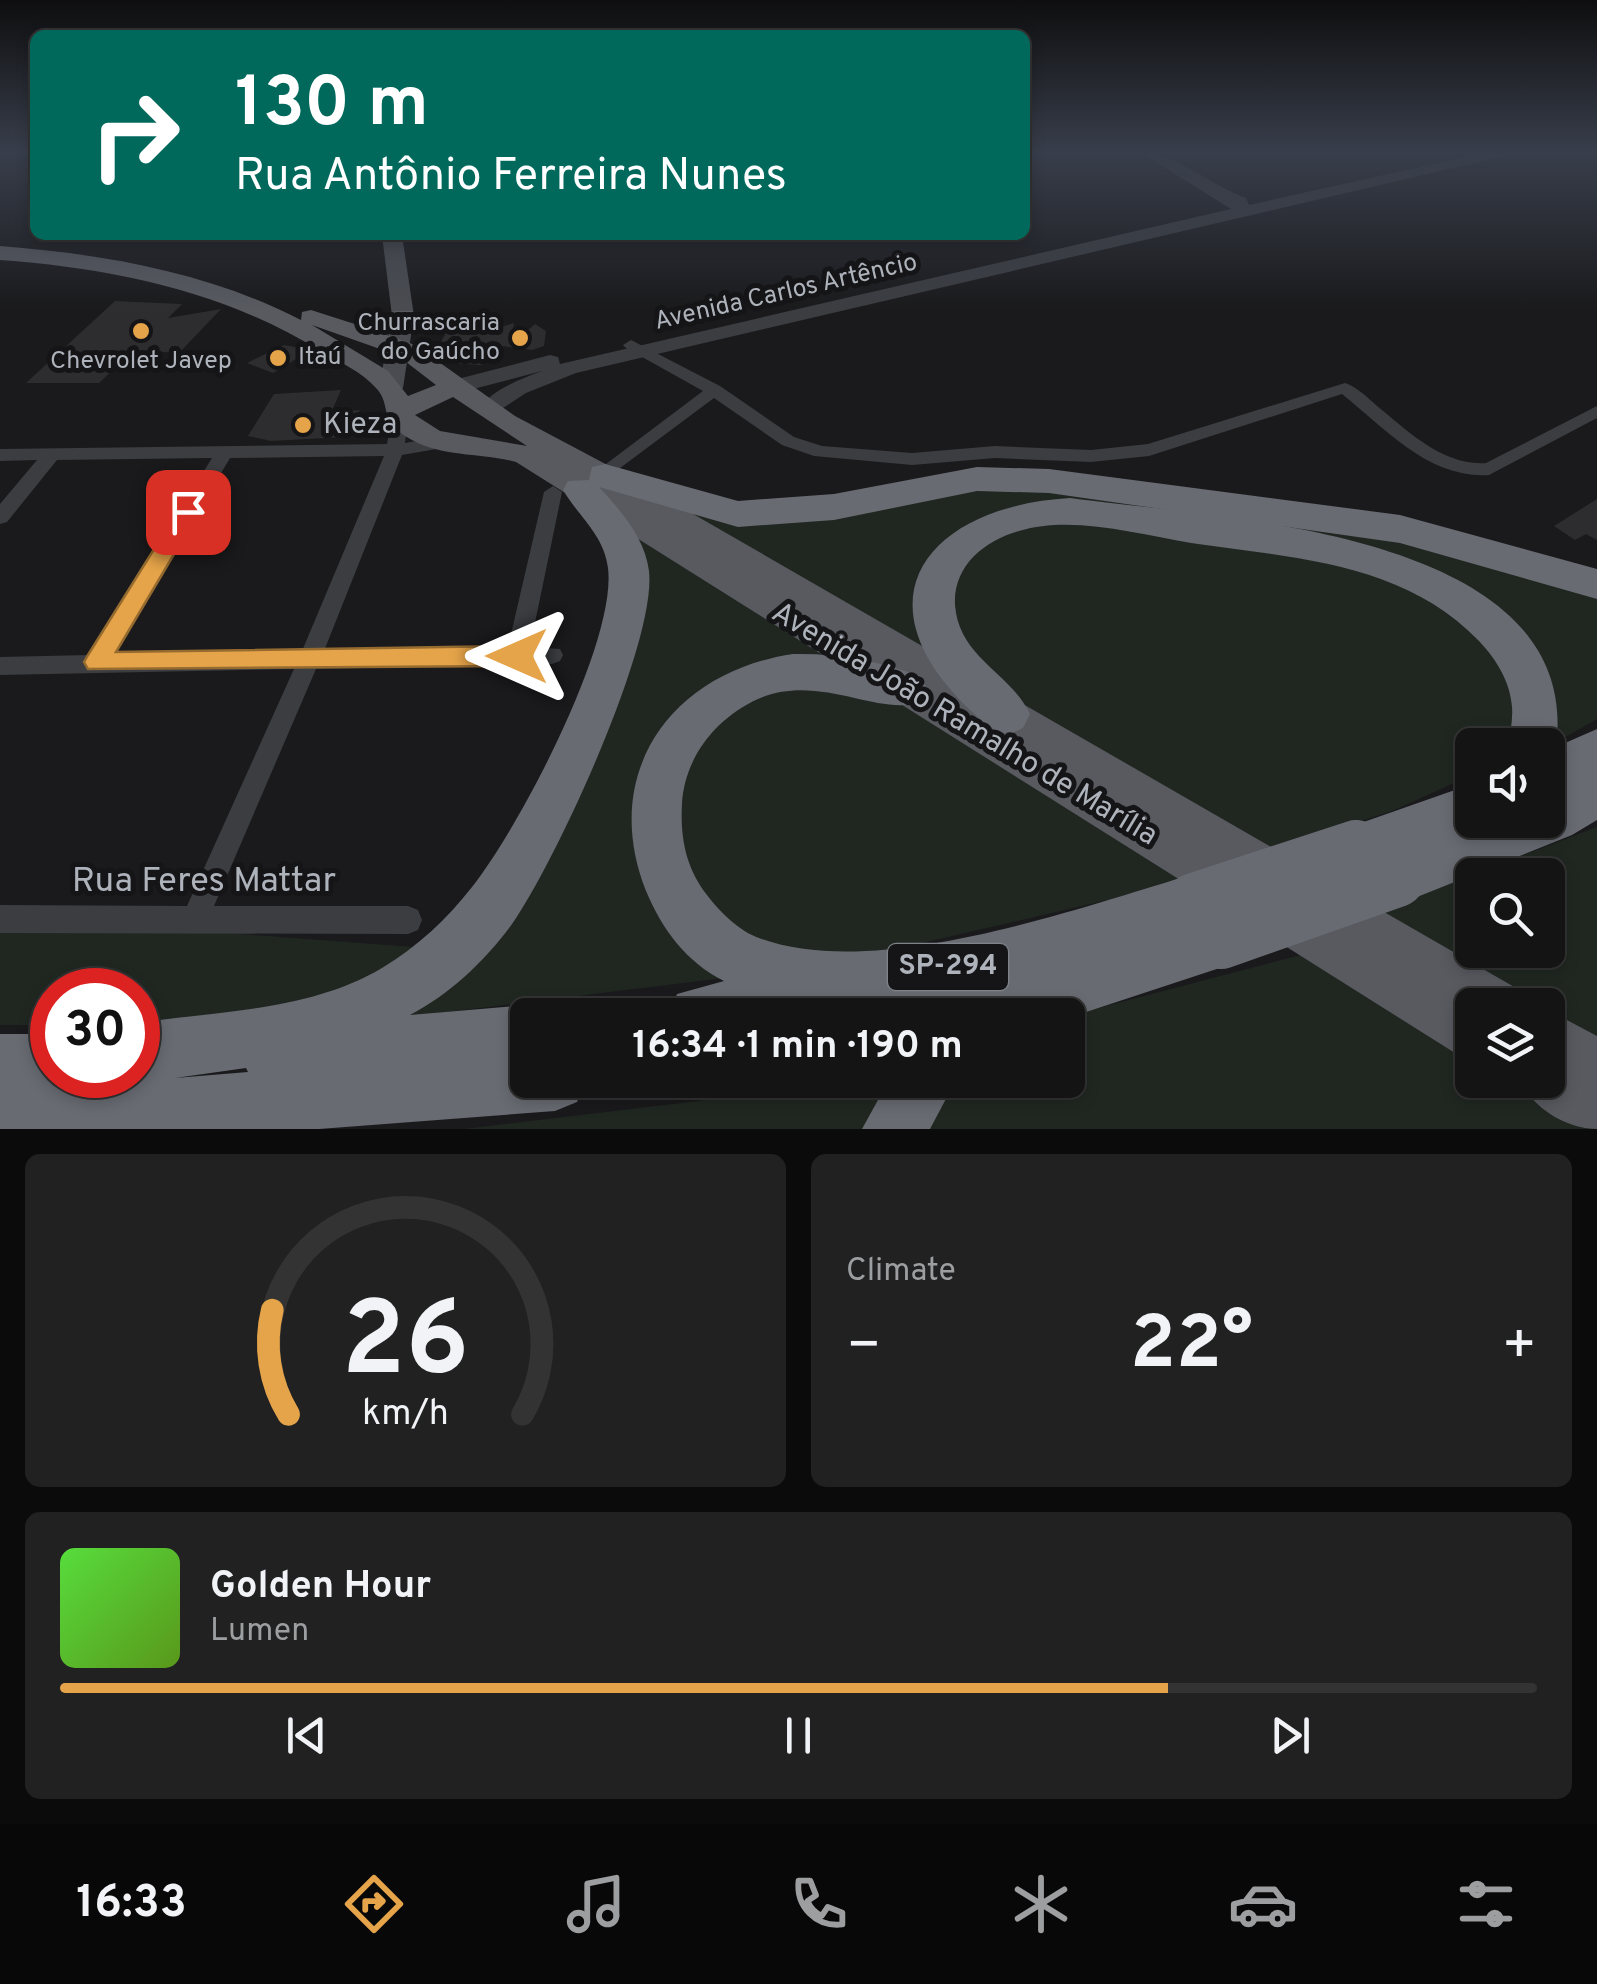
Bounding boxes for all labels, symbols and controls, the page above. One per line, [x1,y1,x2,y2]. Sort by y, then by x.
text: 130 m [235,62,429,151]
icon: right [70,70,200,200]
text: Rua Antônio Ferreira Nunes [235,149,787,206]
street label: Avenida Carlos Artêncio [652,247,920,339]
place label: Churrascaria do Gaúcho [357,308,500,369]
marker: Chevrolet Javep [130,320,152,342]
marker: Churrascaria do Gaúcho [509,327,531,349]
place label: Itaú [298,342,342,374]
place label: Chevrolet Javep [50,346,232,378]
marker: Itaú [267,347,289,369]
place label: Kieza [323,407,397,444]
marker: Kieza [292,414,314,436]
pin [146,470,231,555]
icon: arrive [161,485,216,540]
street label: Avenida João Ramalho de Marília [764,595,1164,855]
position arrow [465,604,569,708]
map controls [1455,728,1565,1098]
button: sound [1455,728,1565,838]
button: search [1455,858,1565,968]
street label: Rua Feres Mattar [72,860,336,904]
road number: SP-294 [888,944,1008,990]
speed limit sign: 30 [30,968,160,1098]
button: layers [1455,988,1565,1098]
text: 16:34 · 1 min · 190 m [632,1023,963,1072]
text: Climate [846,1252,956,1292]
text: 26 [342,1280,469,1412]
text: 22° [1130,1300,1253,1395]
text: − [846,1313,881,1383]
text: + [1502,1313,1537,1383]
text: km/h [362,1392,449,1438]
text: Golden Hour [210,1563,431,1612]
text: Lumen [210,1612,309,1652]
icon: previous [279,1708,334,1763]
icon: pause [771,1708,826,1763]
icon: next [1263,1708,1318,1763]
icon: directions [339,1869,409,1939]
icon: music [561,1869,631,1939]
icon: phone [784,1869,854,1939]
icon: climate [1006,1869,1076,1939]
icon: car [1228,1869,1298,1939]
icon: filters [1451,1869,1521,1939]
text: 16:33 [76,1876,187,1933]

